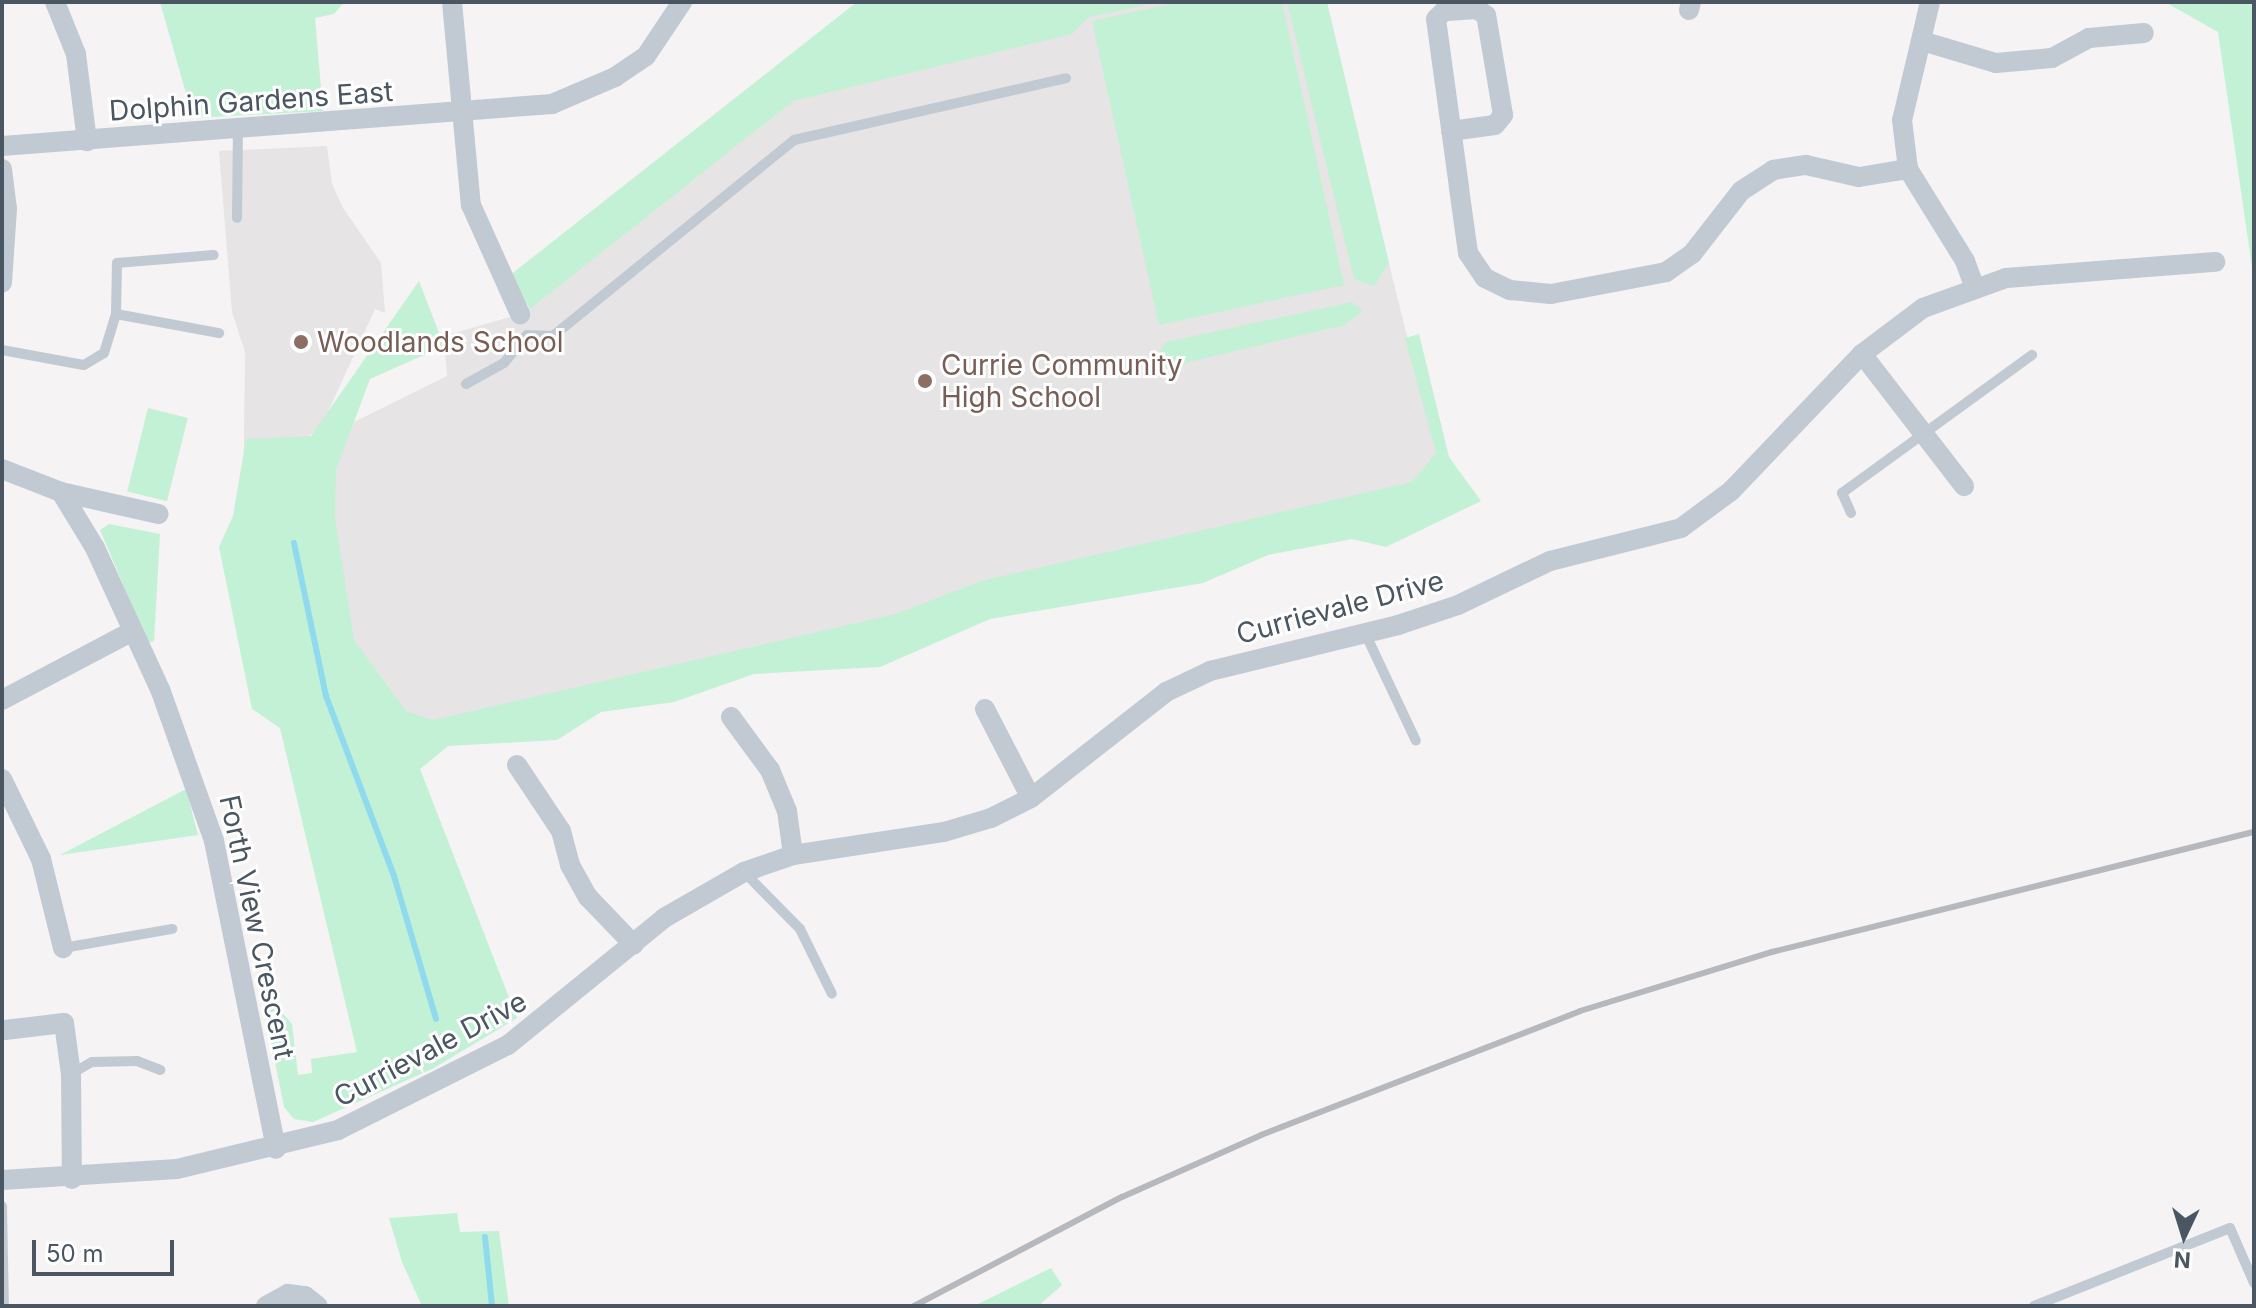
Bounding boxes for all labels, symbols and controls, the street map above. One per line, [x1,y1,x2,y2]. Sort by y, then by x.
street label: Dolphin Gardens East [108,74,394,128]
place label: Woodlands School [317,325,564,359]
marker: Woodlands School [292,333,310,351]
place label: Currie Community High School [941,348,1183,414]
marker: Currie Community High School [916,372,934,390]
street label: Currievale Drive [1233,563,1447,651]
street label: Forth View Crescent [213,792,301,1062]
street label: Currievale Drive [328,984,532,1114]
north arrow [2144,1196,2224,1276]
scale bar [36,1224,178,1274]
text: 50 m [46,1239,104,1268]
text: N [2173,1246,2192,1273]

